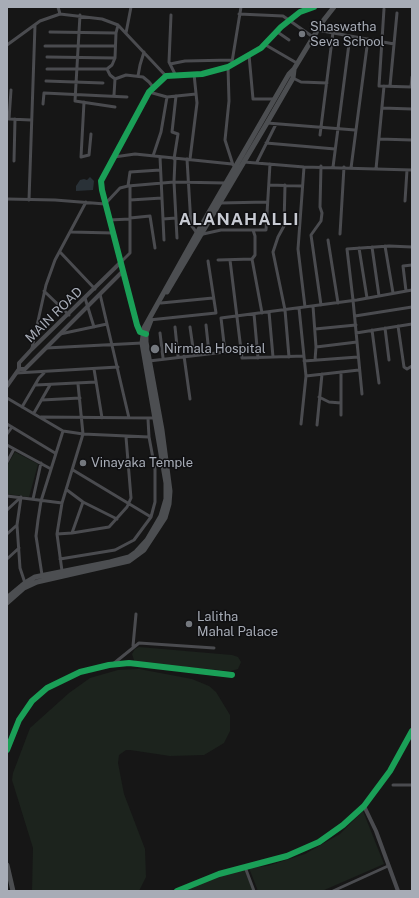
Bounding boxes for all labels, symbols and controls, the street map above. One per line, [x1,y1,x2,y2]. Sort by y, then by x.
place label: Shaswatha Seva School [310,19,385,50]
marker: Shaswatha Seva School [297,29,307,39]
district label: ALANAHALLI [179,210,299,230]
street label: MAIN ROAD [22,284,86,346]
place label: Nirmala Hospital [164,341,266,357]
marker: Nirmala Hospital [149,343,161,355]
place label: Vinayaka Temple [91,455,193,471]
marker: Vinayaka Temple [78,458,88,468]
place label: Lalitha Mahal Palace [197,609,278,640]
marker: Lalitha Mahal Palace [184,619,194,629]

